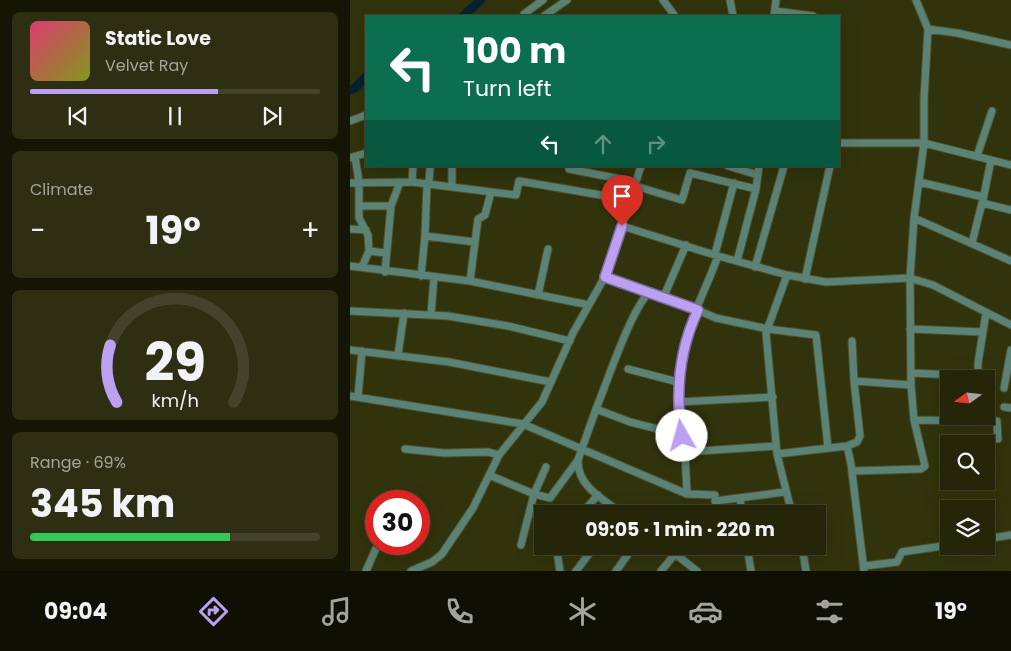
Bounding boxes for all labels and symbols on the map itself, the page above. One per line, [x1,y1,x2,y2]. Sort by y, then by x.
pin [601,175,643,226]
north arrow [940,370,995,425]
position arrow [655,409,707,461]
speed limit sign: 30 [365,490,430,555]

